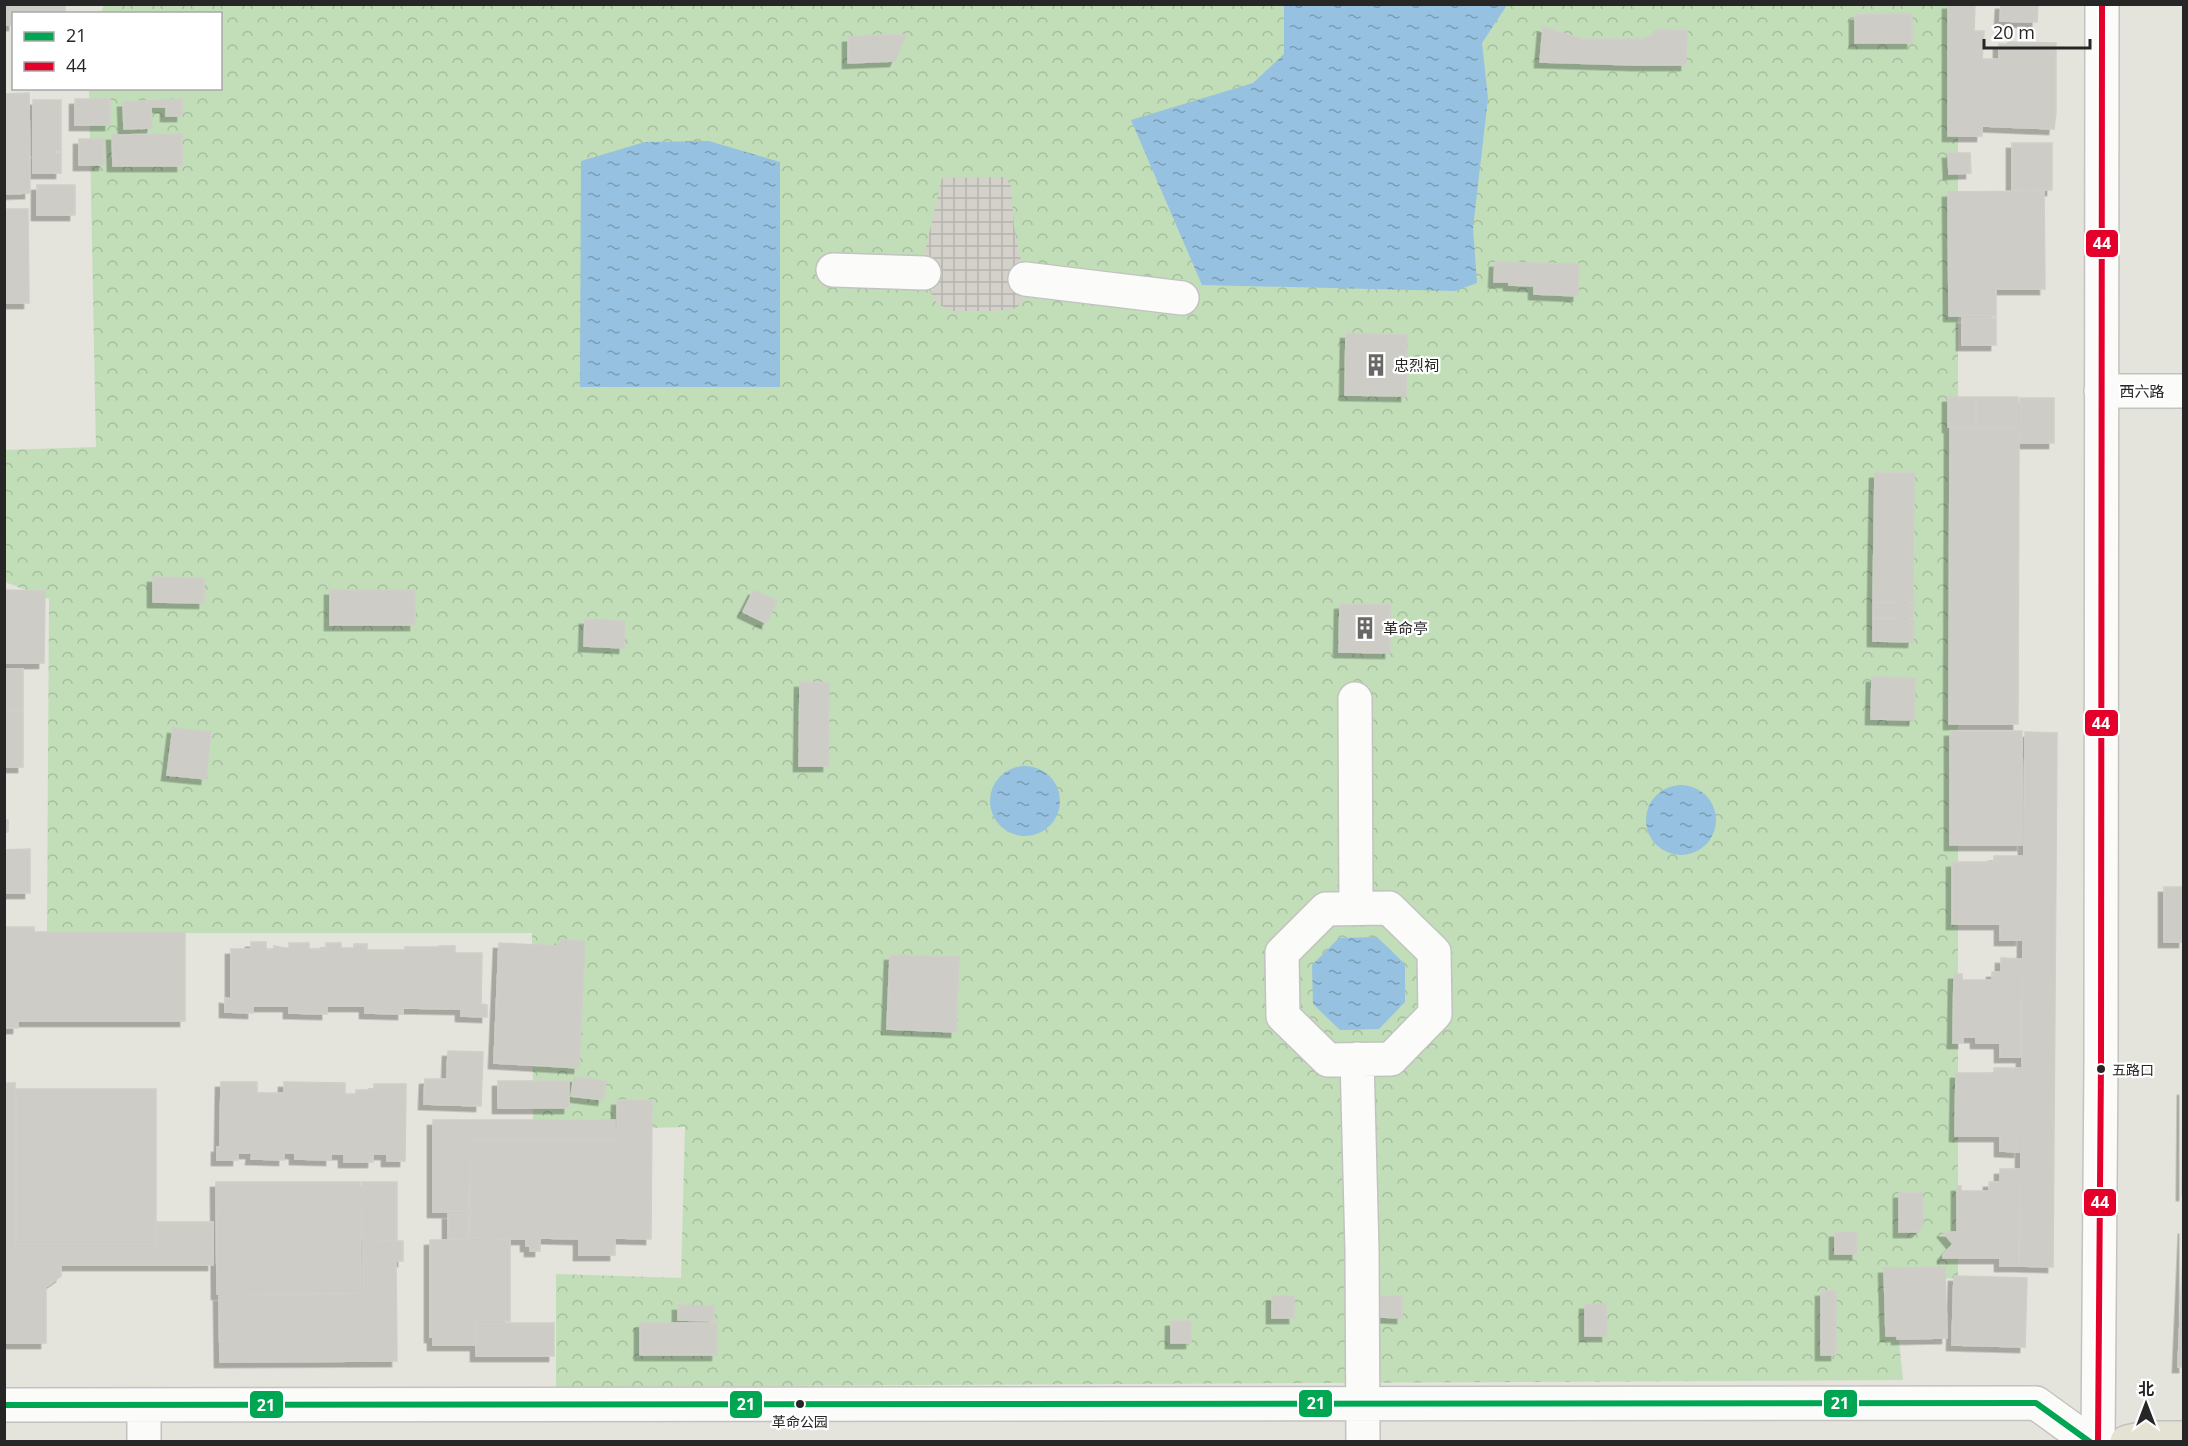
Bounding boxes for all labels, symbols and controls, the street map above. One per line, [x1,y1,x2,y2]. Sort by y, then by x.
legend [12,12,222,90]
scale bar [1984,12,2090,50]
text: 20 m [1993,20,2035,44]
text: 21 [66,23,87,47]
text: 44 [66,53,87,77]
line badge: 44 [2085,229,2119,258]
text: 44 [2093,232,2111,254]
building icon: 忠烈祠 [1363,352,1389,378]
place label: 忠烈祠 [1394,355,1439,375]
street label: 西六路 [2119,381,2165,401]
building icon: 革命亭 [1352,615,1378,641]
place label: 革命亭 [1383,618,1428,638]
line badge: 44 [2084,709,2119,737]
text: 44 [2092,712,2110,734]
place label: 五路口 [2112,1060,2154,1079]
marker: 五路口 [2095,1063,2107,1075]
line badge: 44 [2083,1188,2117,1217]
text: 44 [2091,1191,2109,1213]
north arrow [2116,1374,2176,1434]
text: 北 [2138,1378,2154,1400]
line badge: 21 [1298,1389,1333,1418]
line badge: 21 [1823,1389,1858,1418]
line badge: 21 [249,1390,284,1419]
line badge: 21 [729,1390,763,1419]
text: 21 [1307,1392,1325,1414]
text: 21 [1831,1392,1849,1414]
text: 21 [737,1393,755,1415]
text: 21 [257,1394,275,1416]
marker: 革命公园 [794,1398,806,1410]
place label: 革命公园 [772,1412,828,1431]

